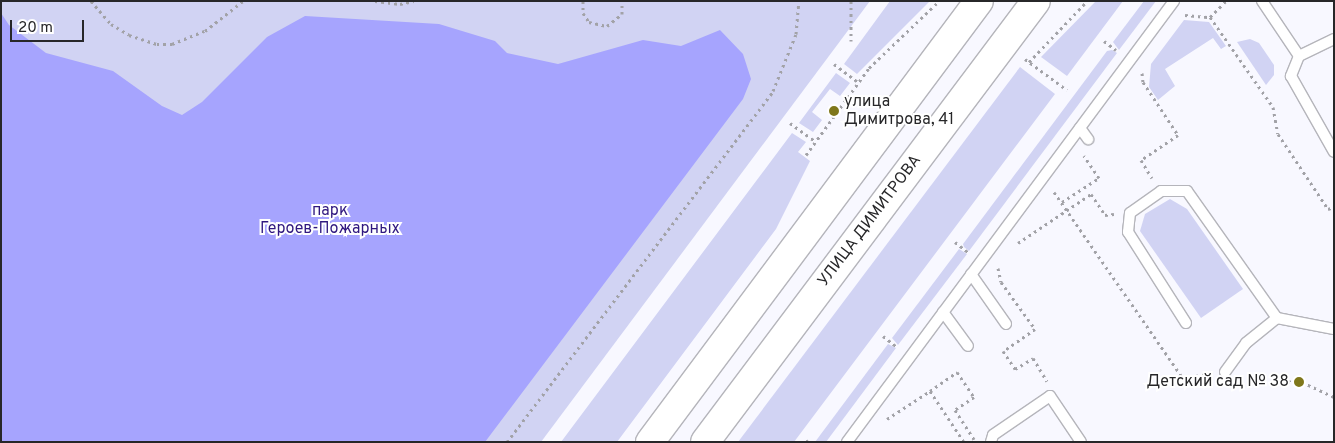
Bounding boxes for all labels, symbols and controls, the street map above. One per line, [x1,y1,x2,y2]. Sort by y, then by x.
scale bar [12,10,86,42]
text: 20 m [18,19,53,38]
place label: улица Димитрова, 41 [844,92,954,130]
marker: улица Димитрова, 41 [828,105,840,117]
street label: УЛИЦА ДИМИТРОВА [814,151,926,291]
park label: парк Героев-Пожарных [260,201,400,239]
place label: Детский сад № 38 [1146,372,1289,392]
marker: Детский сад № 38 [1293,376,1305,388]

